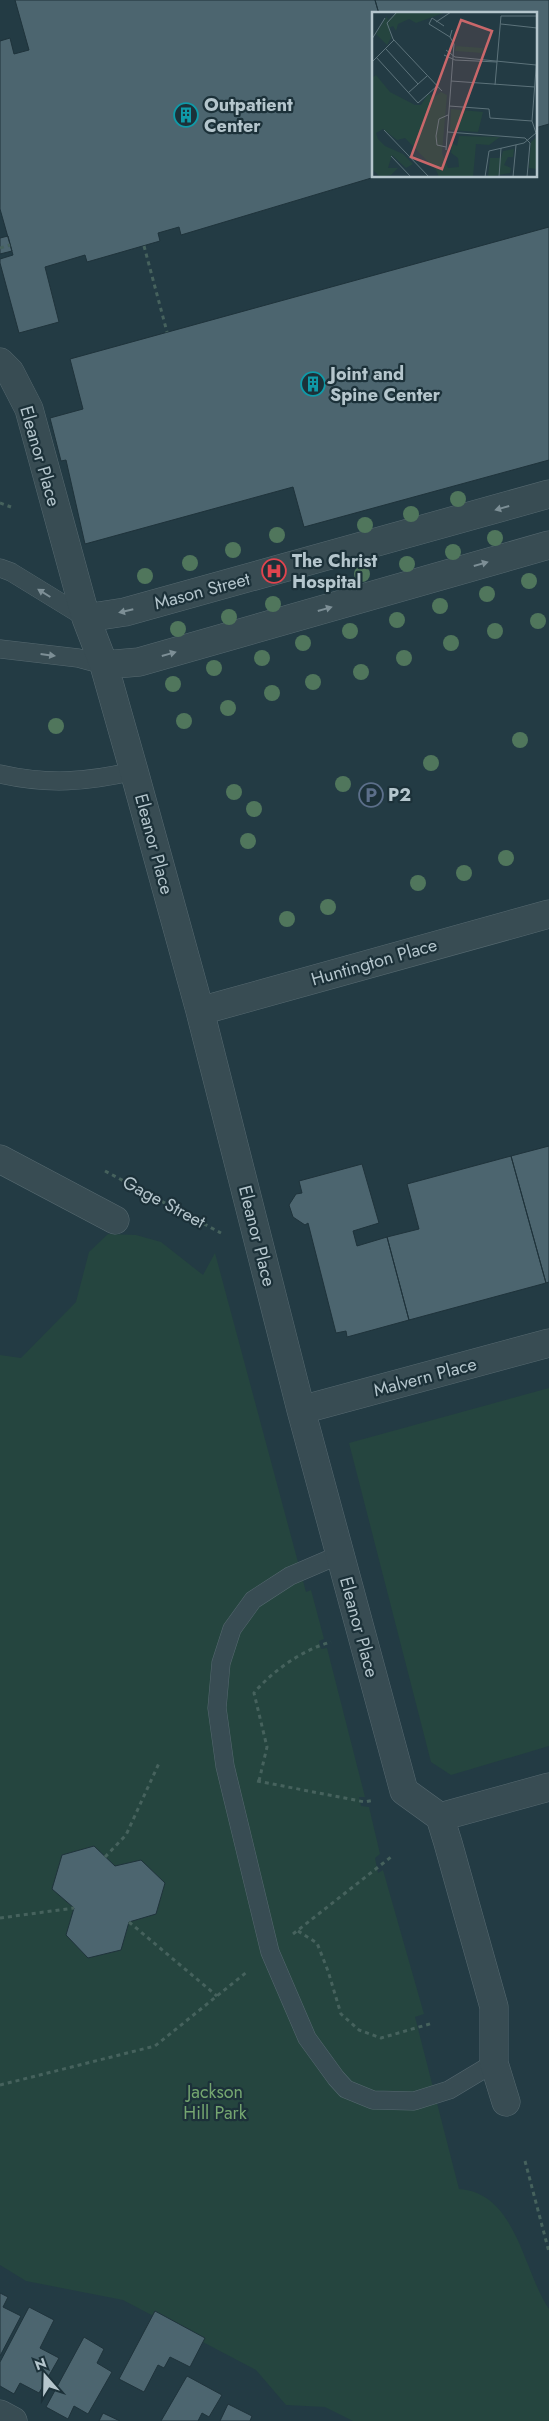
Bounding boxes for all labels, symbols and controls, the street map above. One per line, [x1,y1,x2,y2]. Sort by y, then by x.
inset map [372,12,536,178]
place label: Outpatient Center [204,92,293,139]
building icon: Outpatient Center [173,102,199,128]
place label: Joint and Spine Center [327,361,441,408]
building icon: Joint and Spine Center [300,371,326,397]
street label: Eleanor Place [13,403,67,509]
one-way arrow [494,504,509,512]
place label: The Christ Hospital [292,548,377,595]
hospital icon: The Christ Hospital [261,558,287,584]
one-way arrow [474,560,489,568]
street label: Mason Street [151,566,253,616]
one-way arrow [38,588,51,597]
one-way arrow [318,604,333,612]
one-way arrow [119,607,134,615]
one-way arrow [161,649,176,657]
one-way arrow [41,651,57,659]
parking icon: P2 [358,782,384,808]
place label: P2 [388,782,411,808]
street label: Eleanor Place [128,791,180,897]
street label: Huntington Place [308,932,440,992]
street label: Gage Street [118,1169,211,1235]
street label: Eleanor Place [232,1183,282,1289]
street label: Malvern Place [371,1351,479,1403]
street label: Eleanor Place [333,1574,385,1680]
park label: Jackson Hill Park [183,2079,247,2126]
north arrow [20,2351,70,2401]
text: N [32,2352,49,2375]

